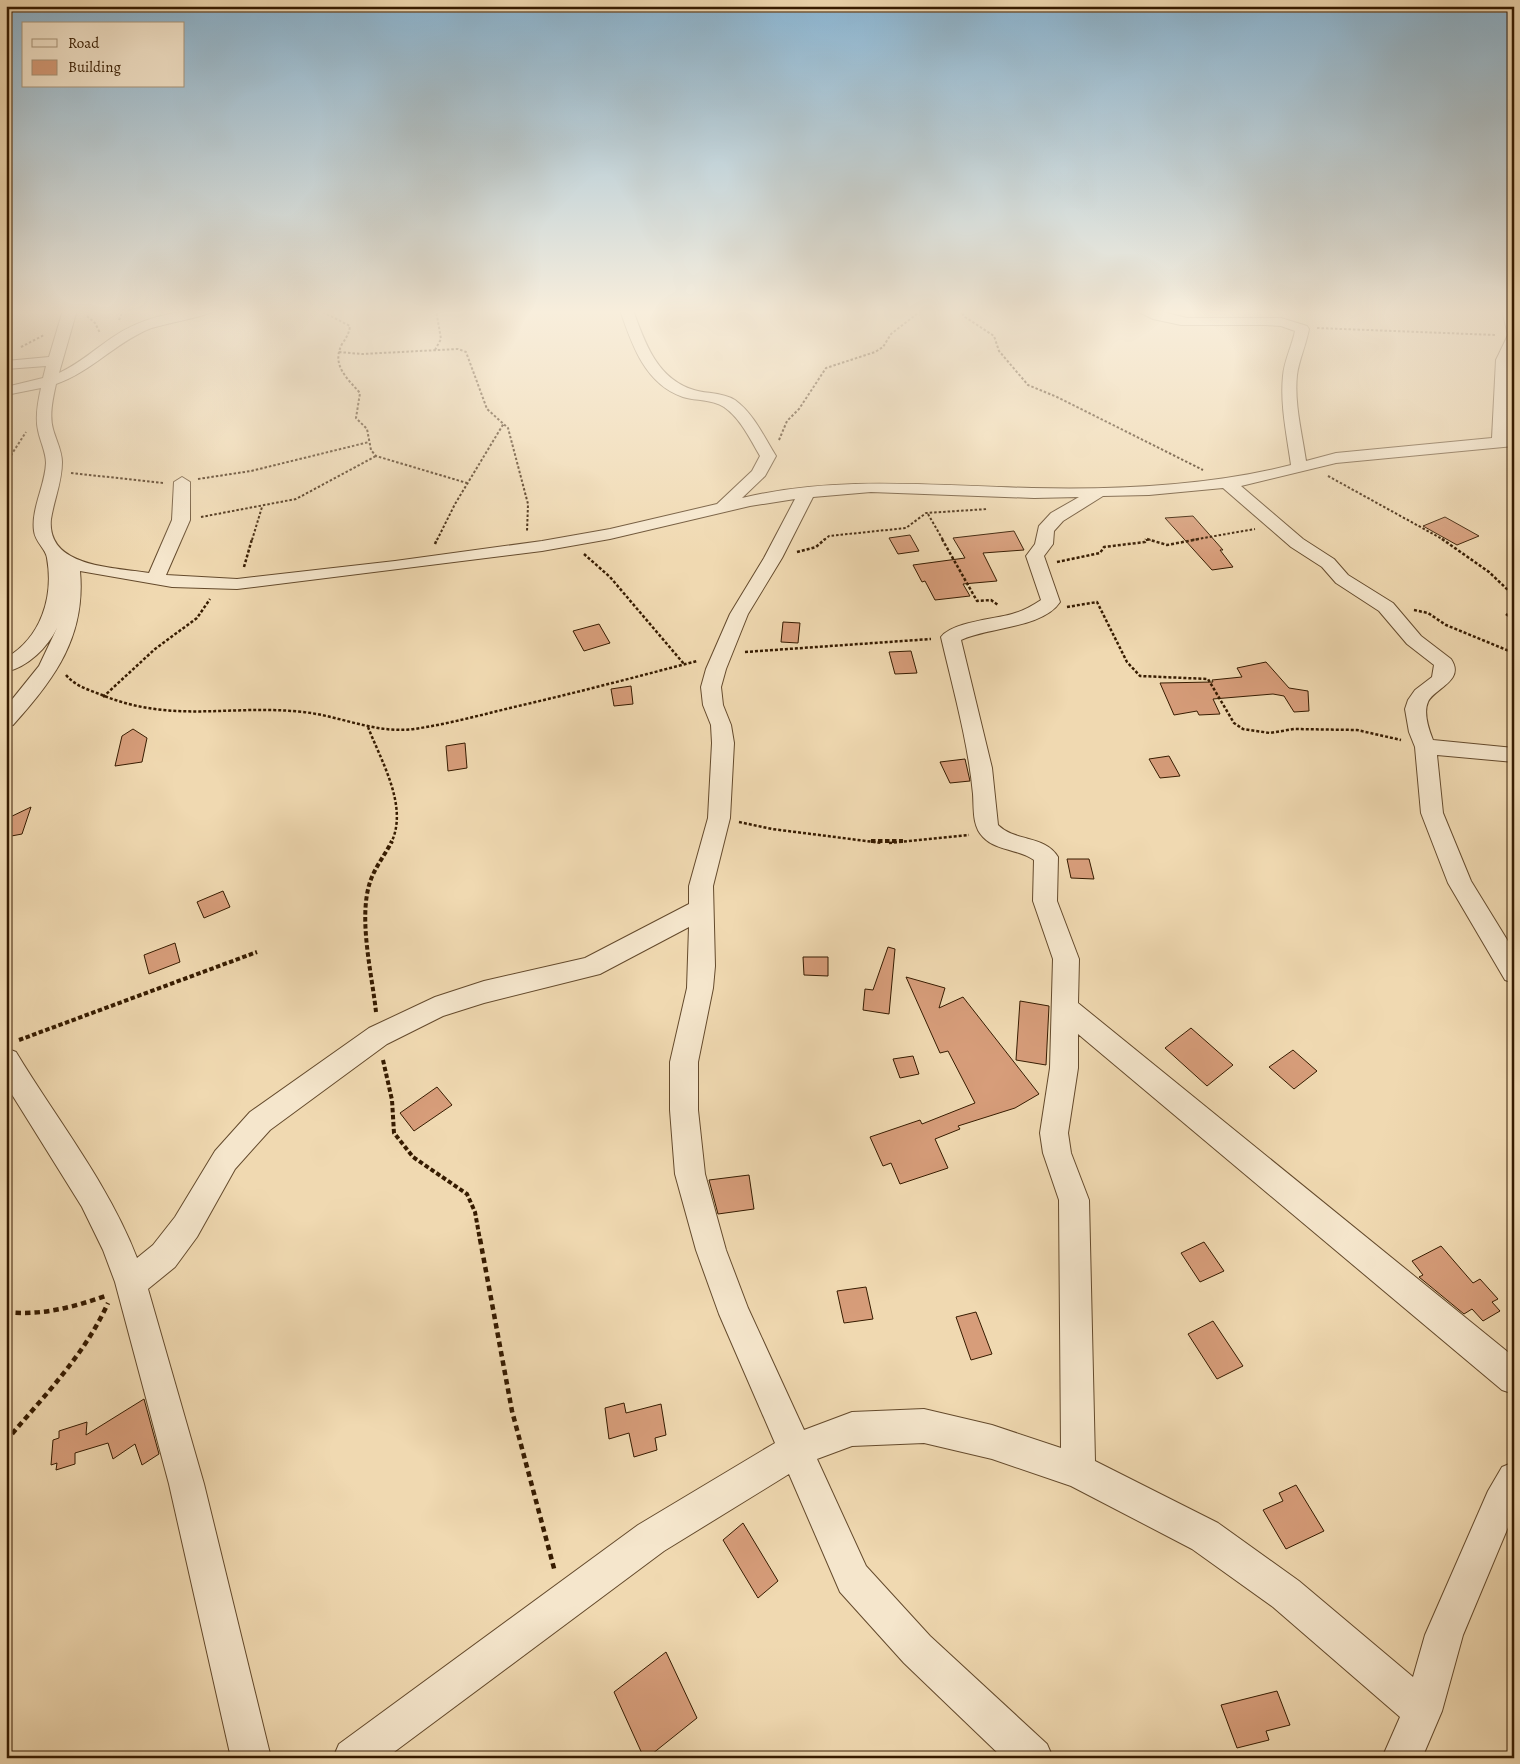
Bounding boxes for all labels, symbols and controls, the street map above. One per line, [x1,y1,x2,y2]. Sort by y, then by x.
legend [22,22,185,88]
text: Road [68,33,100,53]
text: Building [68,57,121,77]

